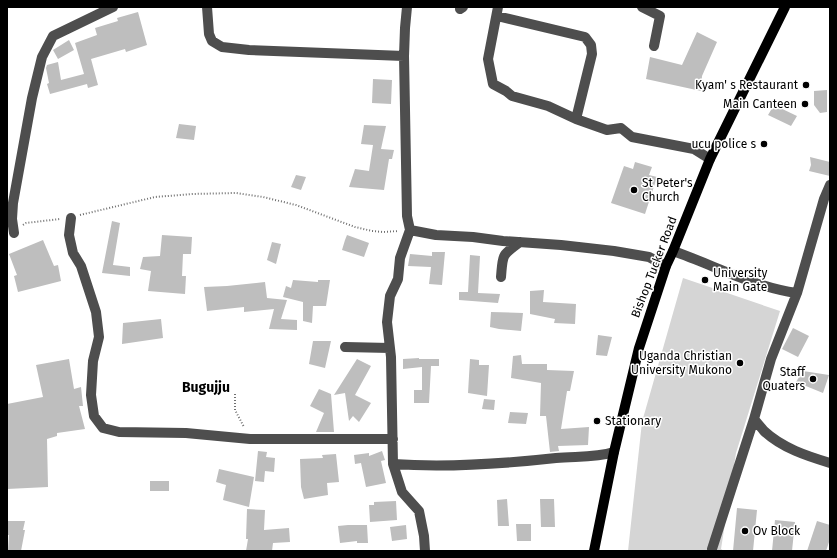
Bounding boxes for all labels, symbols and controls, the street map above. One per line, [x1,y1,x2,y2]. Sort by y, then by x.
place label: Kyam' s Restaurant [695,78,799,92]
marker: Kyam' s Restaurant [801,80,811,90]
place label: Main Canteen [723,97,797,111]
marker: Main Canteen [800,99,810,109]
place label: ucu police s [691,137,756,151]
marker: ucu police s [759,139,769,149]
place label: St Peter's Church [642,176,693,204]
marker: St Peter's Church [629,185,639,195]
street label: Bishop Tucker Road [628,214,680,320]
place label: University Main Gate [713,266,767,294]
marker: University Main Gate [700,275,710,285]
place label: Uganda Christian University Mukono [631,349,732,377]
marker: Uganda Christian University Mukono [735,358,745,368]
place label: Staff Quaters [762,365,806,393]
marker: Staff Quaters [808,374,818,384]
district label: Bugujju [182,379,230,396]
place label: Stationary [605,414,661,428]
marker: Stationary [592,416,602,426]
place label: Ov Block [753,524,801,538]
marker: Ov Block [740,526,750,536]

